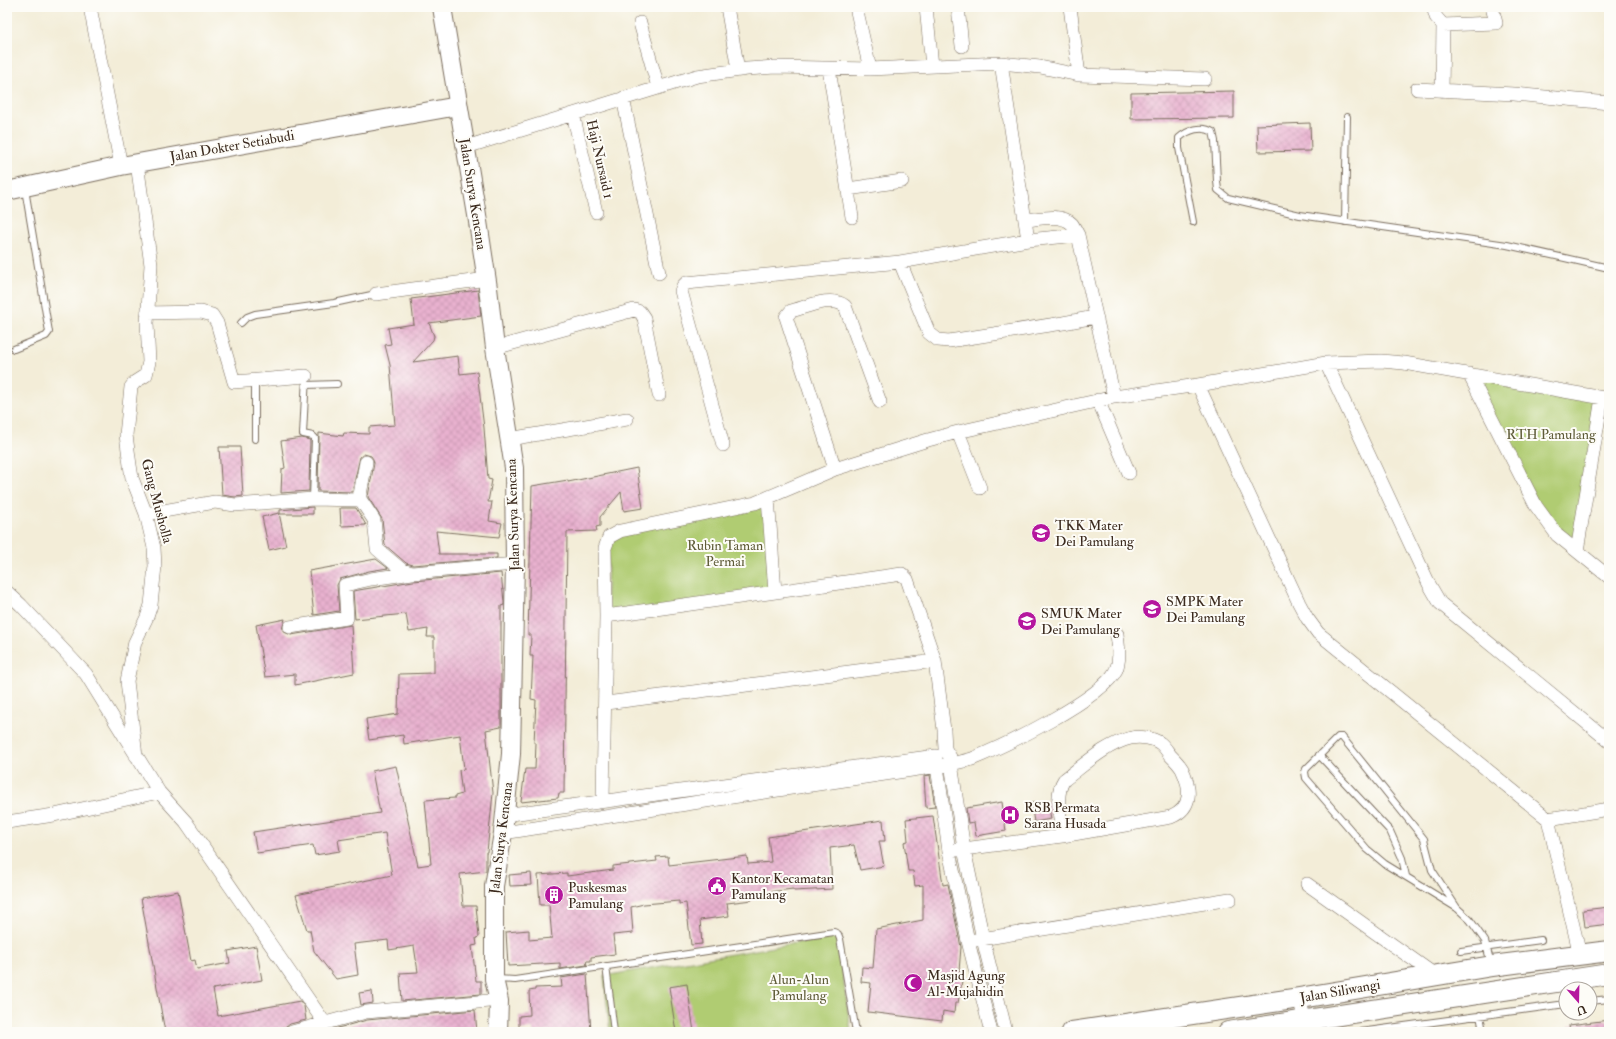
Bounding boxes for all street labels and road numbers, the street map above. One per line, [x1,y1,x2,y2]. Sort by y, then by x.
street label: Haji Nursaid 1 [583,118,617,200]
street label: Jalan Dokter Setiabudi [167,127,296,165]
street label: Jalan Surya Kencana [455,136,490,251]
street label: Gang Musholla [138,457,177,545]
street label: Jalan Surya Kencana [503,458,524,573]
street label: Jalan Surya Kencana [486,781,517,896]
street label: Jalan Siliwangi [1297,976,1382,1007]

